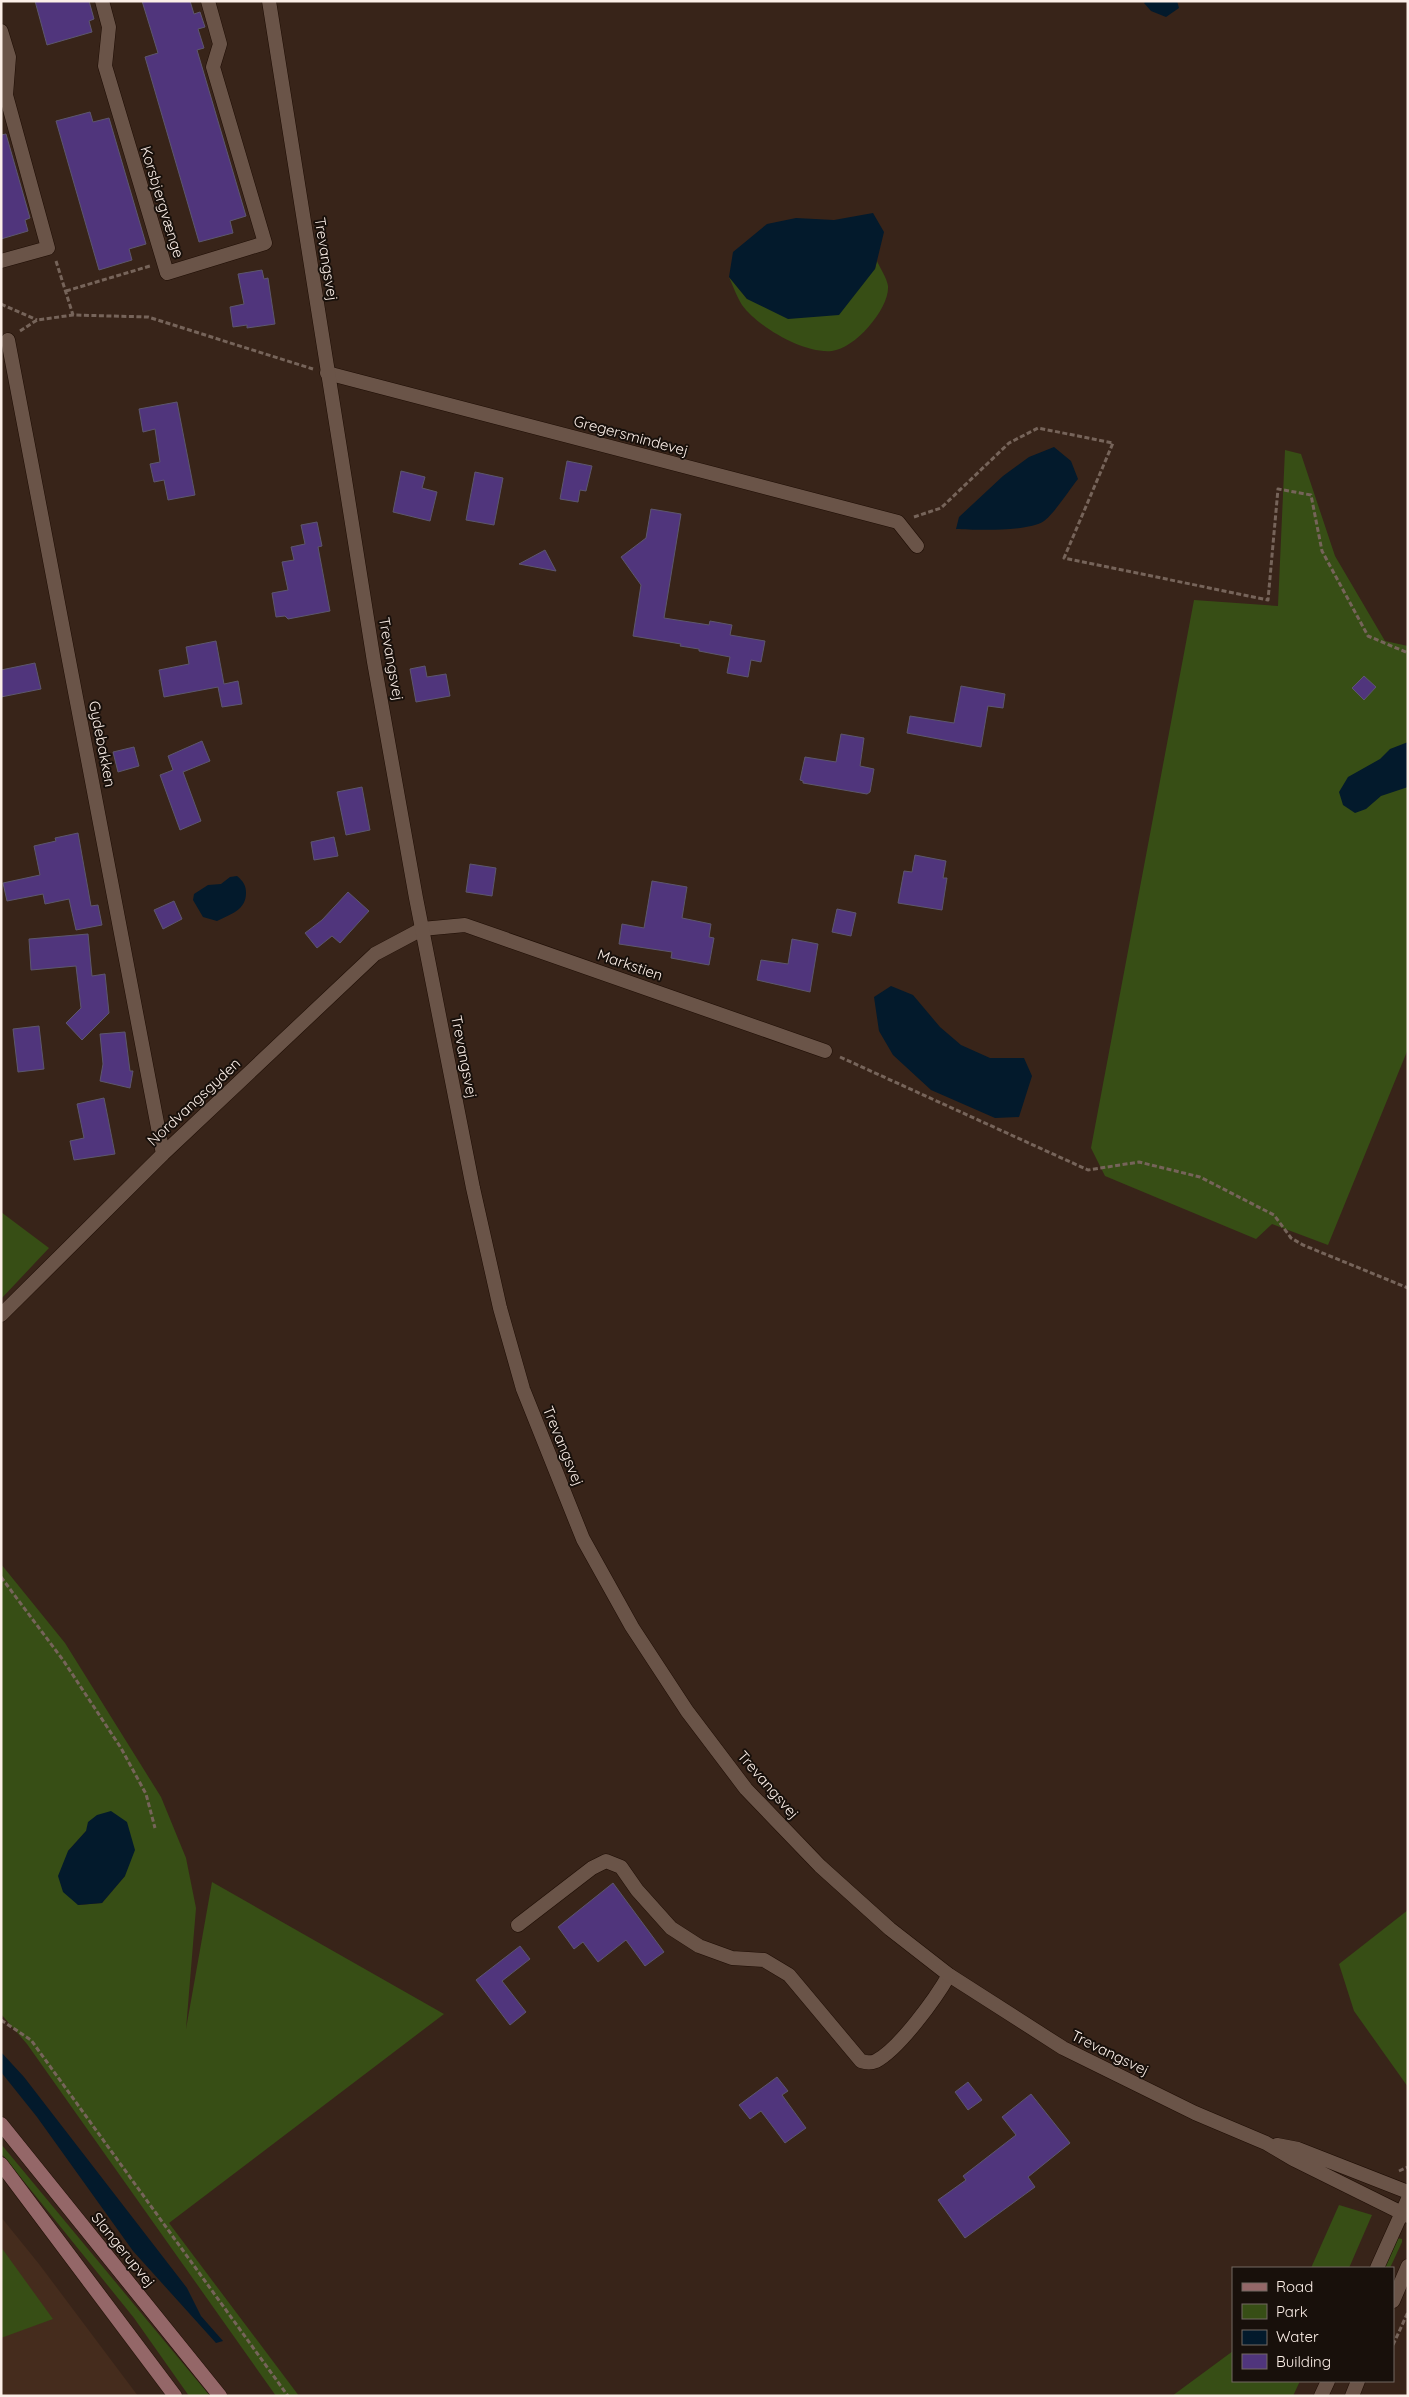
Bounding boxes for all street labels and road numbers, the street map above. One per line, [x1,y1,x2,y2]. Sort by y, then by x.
street label: Korsbjergvænge [136,144,189,260]
street label: Trevangsvej [311,216,342,302]
street label: Gregersmindevej [572,411,691,460]
street label: Trevangsvej [375,616,408,702]
street label: Gydebakken [85,699,120,789]
street label: Markstien [595,945,665,985]
street label: Trevangsvej [447,1014,482,1100]
street label: Nordvangsgyden [143,1054,244,1150]
street label: Trevangsvej [539,1403,588,1488]
street label: Trevangsvej [734,1747,803,1823]
street label: Trevangsvej [1068,2026,1152,2080]
street label: Slangerupvej [87,2208,159,2291]

